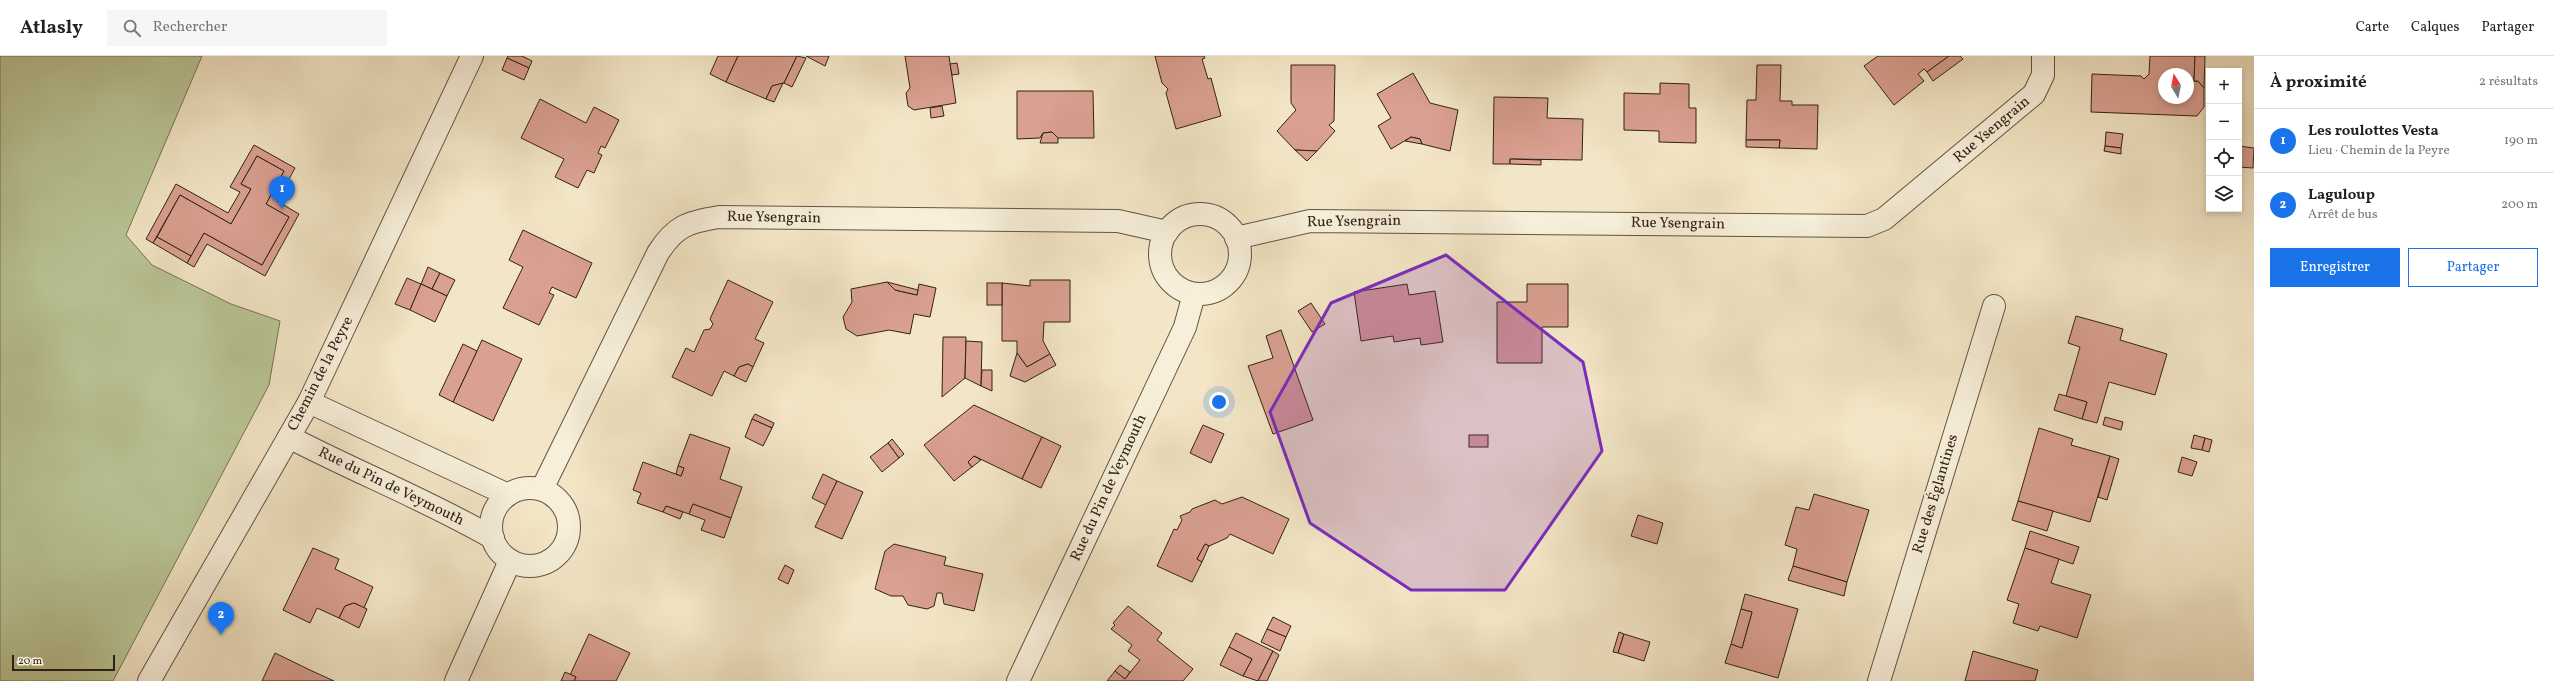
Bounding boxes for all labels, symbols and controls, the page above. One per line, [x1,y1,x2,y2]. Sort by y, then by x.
search box [107,10,387,46]
text: Atlasly [20,15,83,41]
icon: search [121,17,143,39]
text: Rechercher [153,17,227,38]
text: Carte [2356,18,2389,37]
text: Calques [2411,18,2459,37]
text: Partager [2481,18,2534,37]
north arrow [2158,68,2194,104]
map controls [2206,68,2242,212]
button: + [2206,68,2242,104]
text: À proximité [2270,71,2367,94]
text: 2 résultats [2479,73,2538,91]
street label: Rue Ysengrain [1949,92,2035,168]
button: − [2206,104,2242,140]
text: Les roulottes Vesta [2308,121,2439,142]
text: 1 [2280,132,2286,150]
text: 190 m [2504,132,2538,150]
button: locate [2206,140,2242,176]
text: Lieu · Chemin de la Peyre [2308,142,2450,160]
pin: 1 [269,176,295,209]
button: layers [2206,176,2242,212]
text: Laguloup [2308,185,2375,206]
text: 2 [2280,196,2286,214]
text: 200 m [2501,196,2538,214]
text: Arrêt de bus [2308,206,2377,224]
street label: Rue Ysengrain [727,207,821,229]
street label: Rue Ysengrain [1307,211,1401,233]
street label: Rue Ysengrain [1631,213,1725,235]
button: Enregistrer [2270,248,2400,287]
button: Partager [2408,248,2538,287]
street label: Chemin de la Peyre [283,313,359,435]
your location [1209,392,1229,412]
street label: Rue du Pin de Veymouth [1066,411,1152,565]
street label: Rue des Églantines [1908,432,1964,556]
street label: Rue du Pin de Veymouth [315,443,468,532]
pin: 2 [208,602,234,635]
scale bar [12,653,115,672]
text: 20 m [18,654,42,669]

